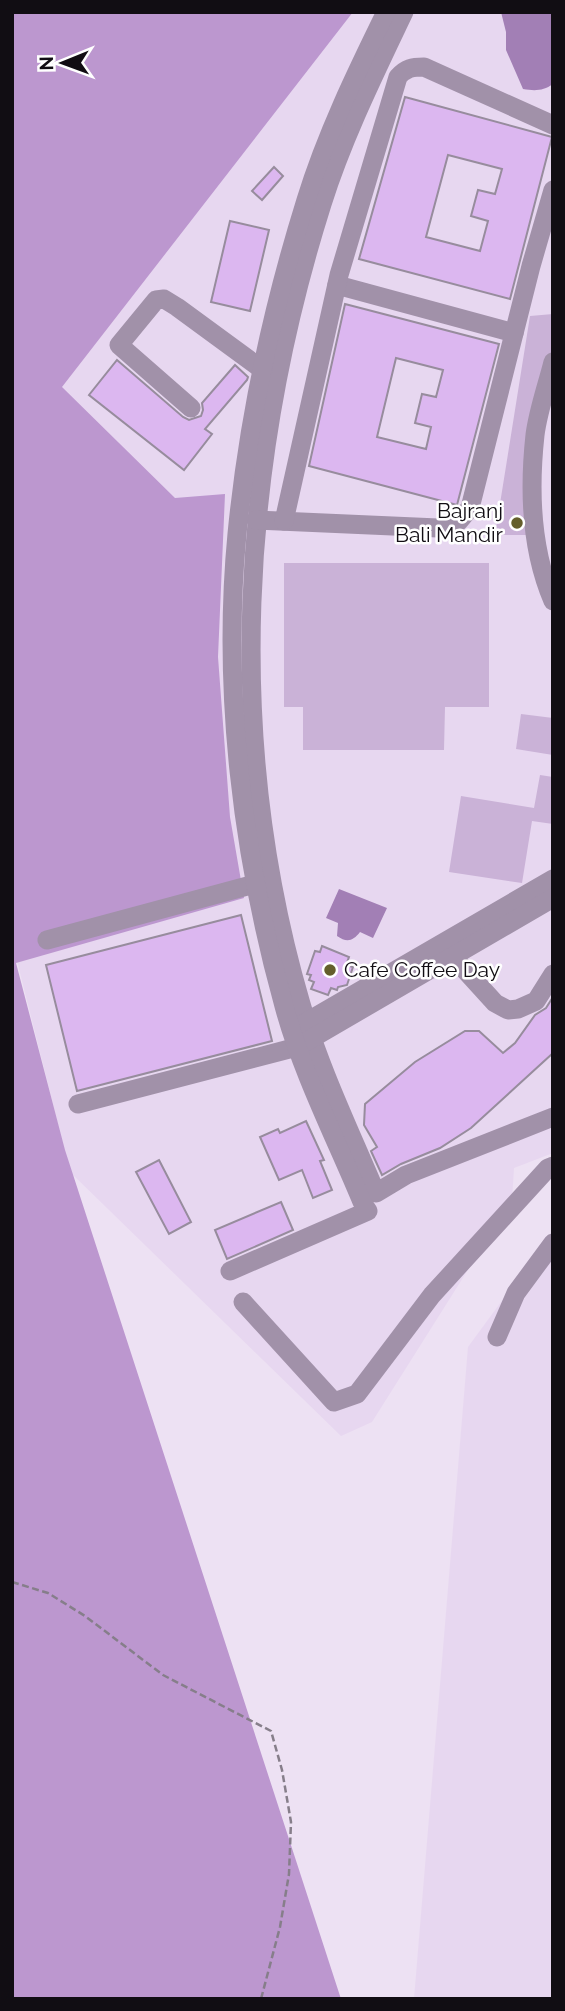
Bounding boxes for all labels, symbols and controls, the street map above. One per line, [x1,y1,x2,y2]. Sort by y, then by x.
north arrow [28,28,98,98]
text: N [35,56,57,71]
place label: Bajranj Bali Mandir [395,498,504,547]
marker: Bajranj Bali Mandir [509,515,525,531]
place label: Cafe Coffee Day [344,957,500,982]
marker: Cafe Coffee Day [322,962,338,978]

